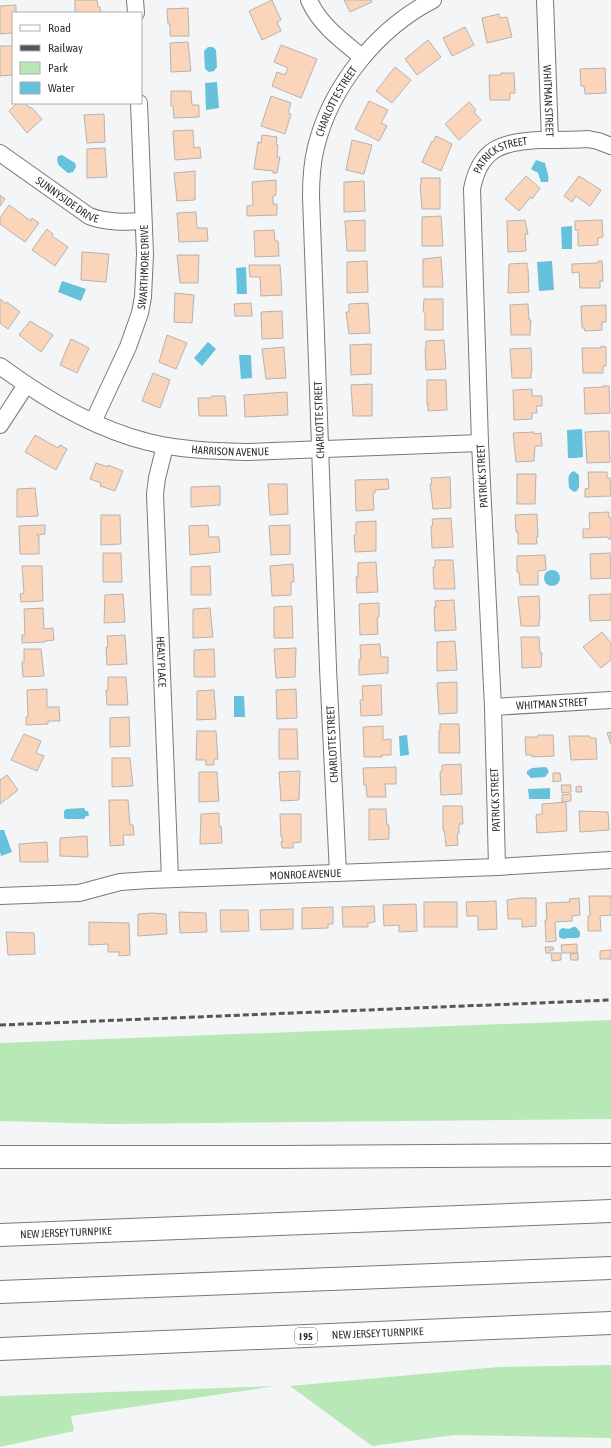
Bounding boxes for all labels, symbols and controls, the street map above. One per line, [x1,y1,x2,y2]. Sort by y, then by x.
legend [12,12,142,104]
text: Road [48,21,71,35]
text: Railway [48,41,83,55]
text: Park [48,61,69,75]
street label: CHARLOTTE STREET [313,64,359,138]
street label: WHITMAN STREET [541,65,556,137]
text: Water [48,81,75,95]
street label: PATRICK STREET [471,135,528,175]
street label: SUNNYSIDE DRIVE [34,174,100,225]
street label: SWARTHMORE DRIVE [135,224,151,310]
street label: CHARLOTTE STREET [312,381,326,459]
street label: HARRISON AVENUE [191,443,269,458]
street label: PATRICK STREET [474,444,490,508]
street label: HEALY PLACE [155,636,169,688]
street label: WHITMAN STREET [516,695,588,712]
street label: CHARLOTTE STREET [324,705,340,783]
street label: PATRICK STREET [488,768,502,832]
street label: MONROE AVENUE [269,867,341,881]
street label: NEW JERSEY TURNPIKE [20,1225,112,1240]
street label: NEW JERSEY TURNPIKE [332,1325,424,1341]
road number: I 95 [295,1328,317,1344]

